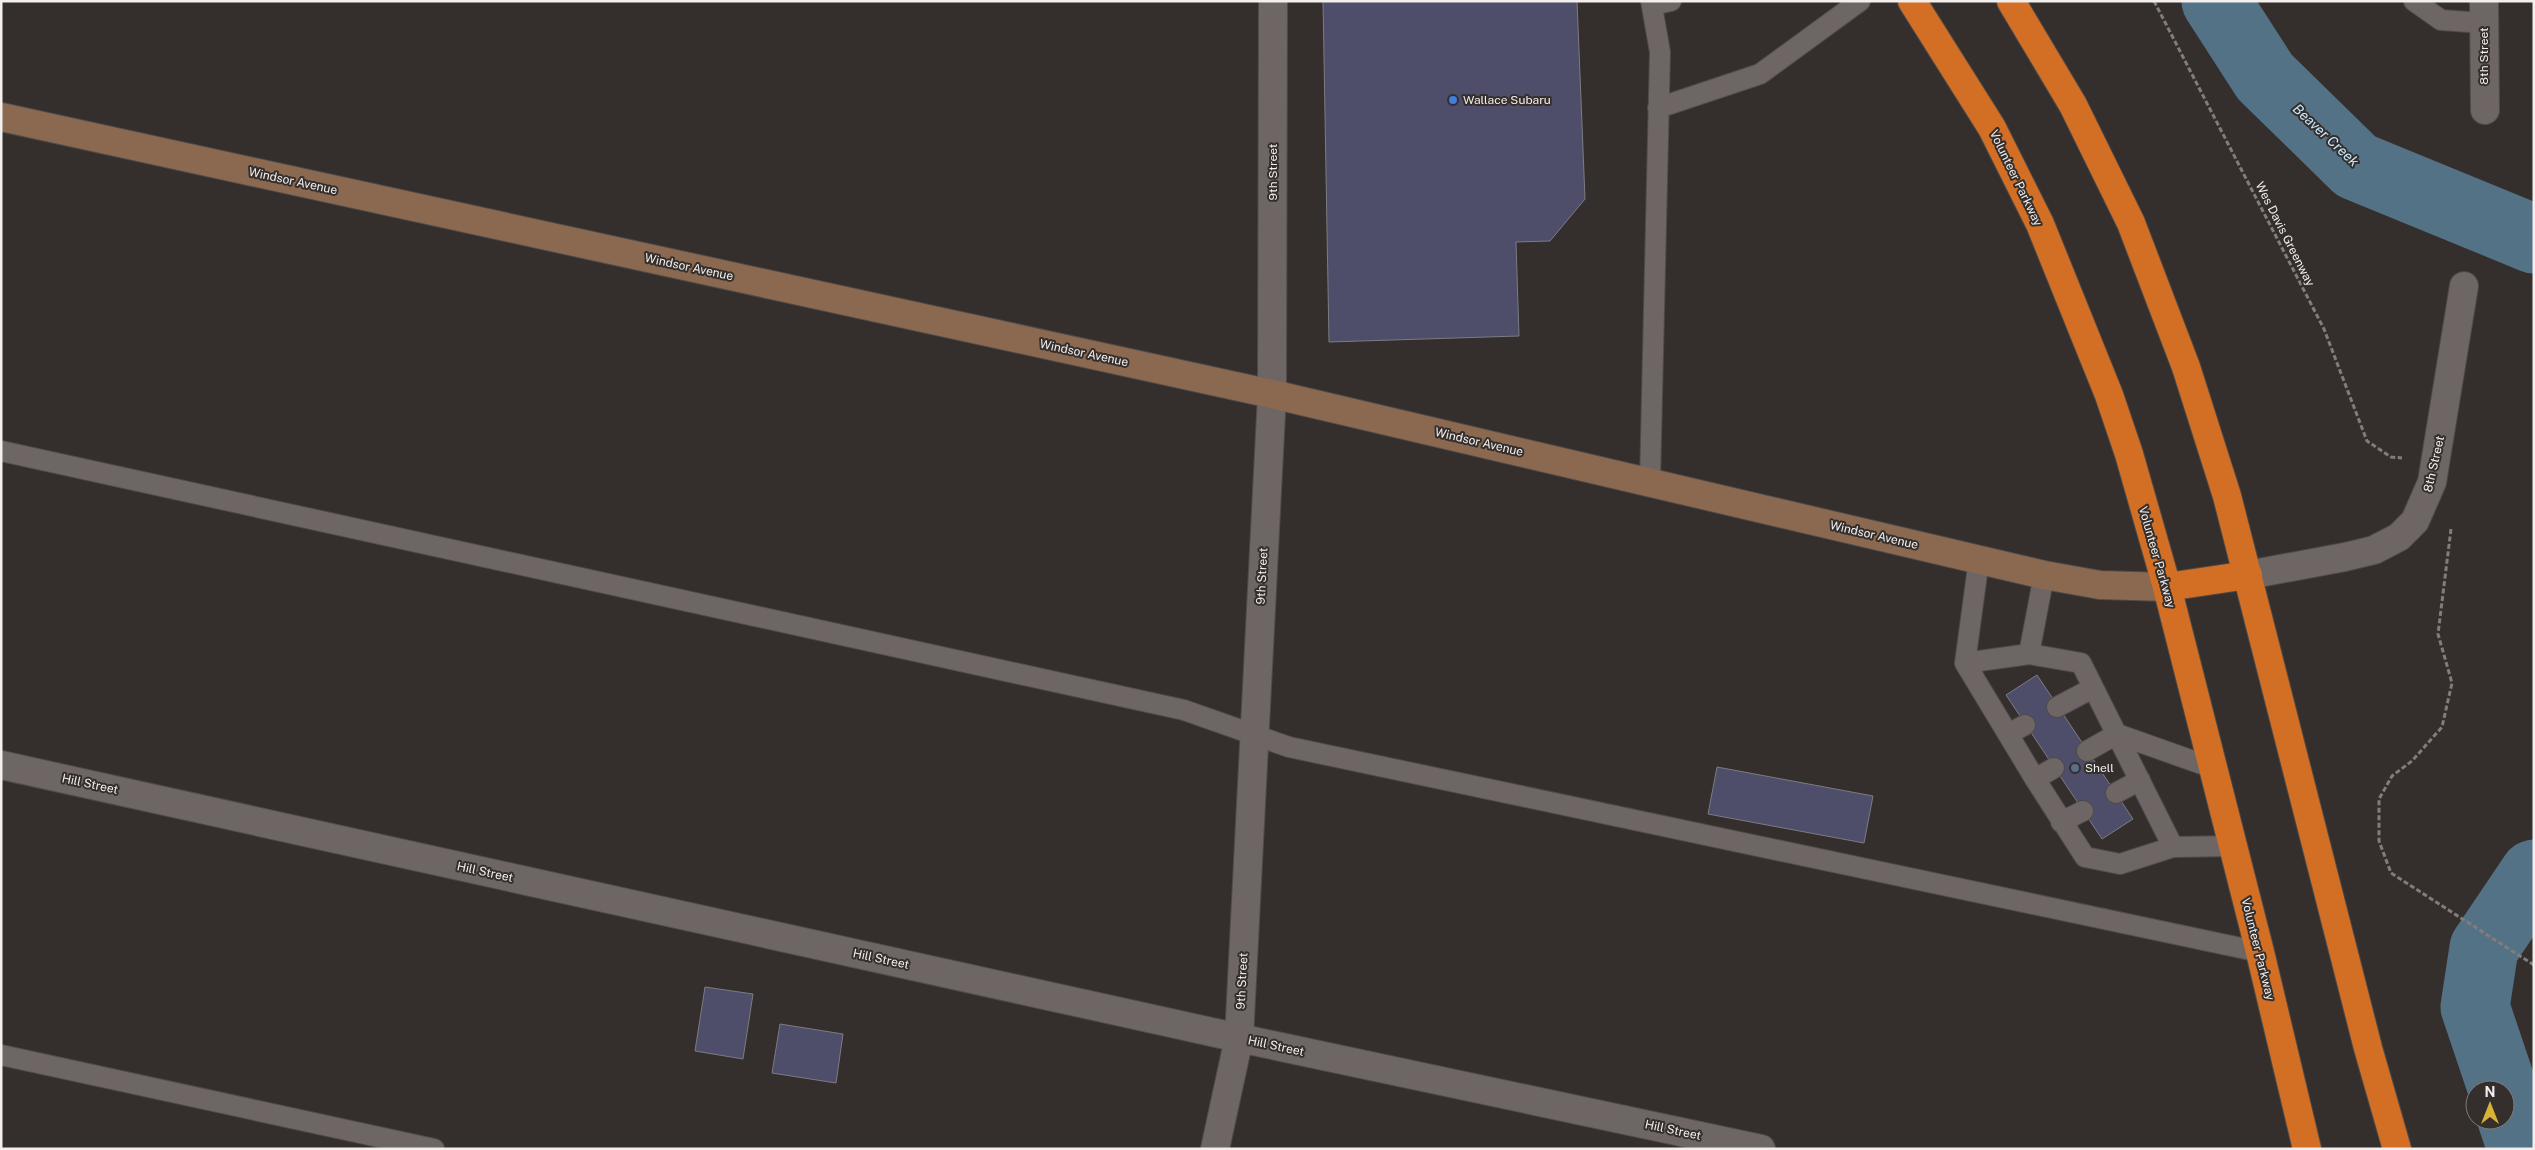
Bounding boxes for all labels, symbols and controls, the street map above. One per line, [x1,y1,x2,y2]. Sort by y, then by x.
street label: 8th Street [2477,27,2491,85]
place label: Wallace Subaru [1463,93,1551,107]
marker: Wallace Subaru [1447,94,1459,106]
water label: Beaver Creek [2290,100,2362,170]
street label: Volunteer Parkway [1987,128,2046,229]
street label: 9th Street [1266,143,1280,201]
street label: Windsor Avenue [247,165,339,197]
street label: Wes Davis Greenway [2253,180,2318,289]
street label: Windsor Avenue [643,251,735,283]
street label: Windsor Avenue [1038,337,1130,369]
street label: Windsor Avenue [1433,425,1525,459]
street label: 8th Street [2421,434,2447,494]
street label: Volunteer Parkway [2136,505,2178,610]
street label: Windsor Avenue [1828,518,1920,552]
street label: 9th Street [1254,547,1271,605]
place label: Shell [2085,761,2114,775]
marker: Shell [2069,762,2081,774]
street label: Hill Street [61,771,120,797]
street label: Hill Street [456,859,515,885]
street label: Volunteer Parkway [2239,896,2278,1002]
street label: Hill Street [852,946,911,972]
street label: 9th Street [1234,952,1251,1010]
street label: Hill Street [1247,1033,1306,1059]
north arrow [2465,1080,2515,1130]
text: N [2485,1084,2495,1100]
street label: Hill Street [1644,1117,1703,1143]

